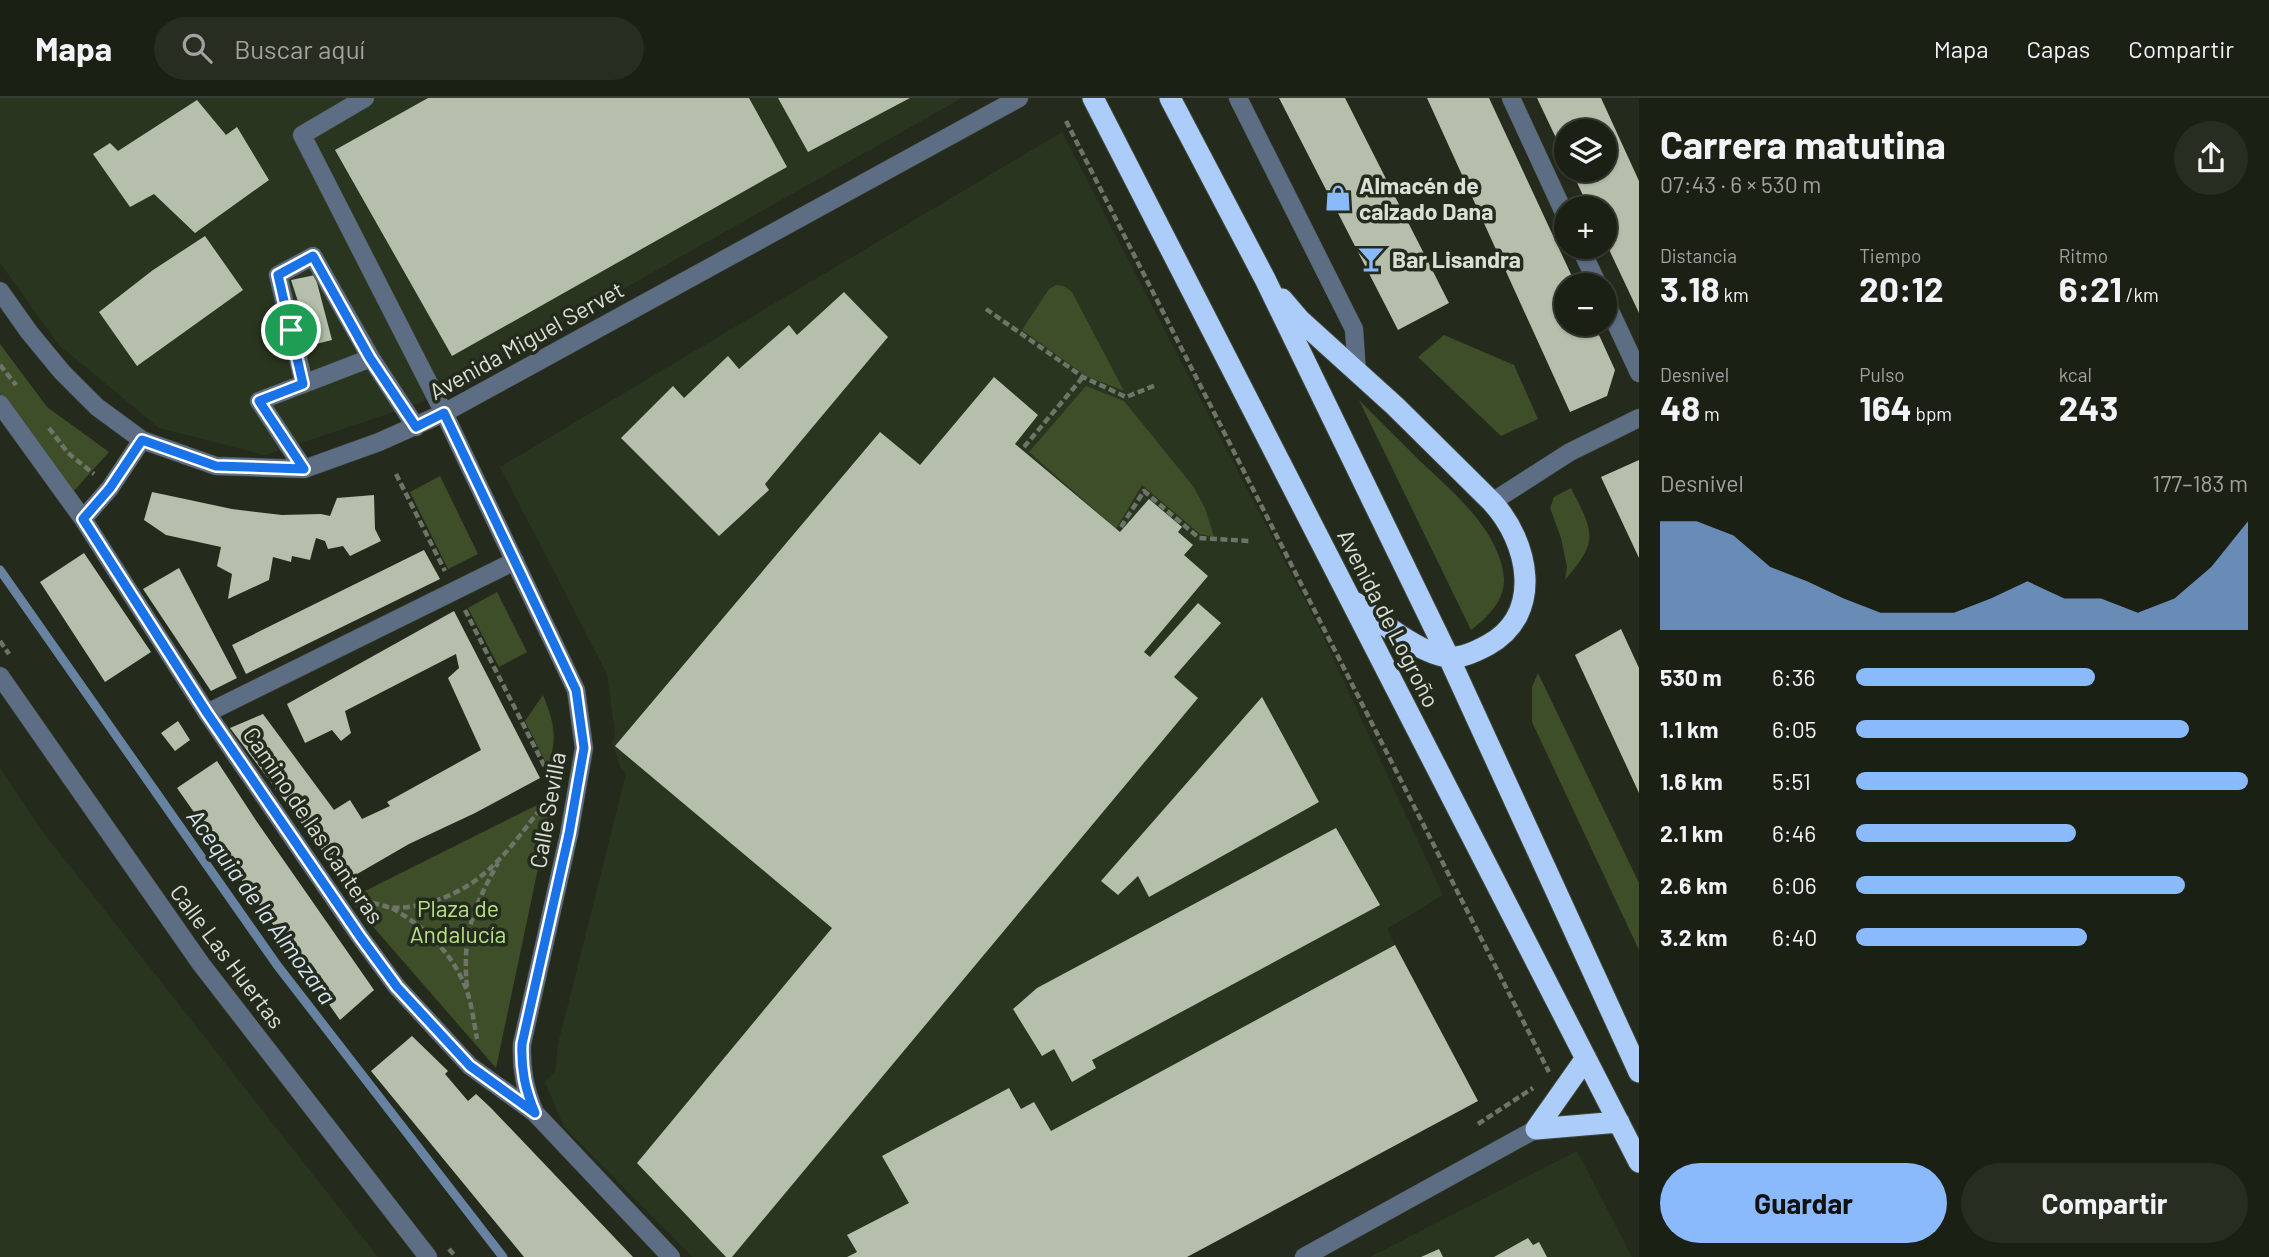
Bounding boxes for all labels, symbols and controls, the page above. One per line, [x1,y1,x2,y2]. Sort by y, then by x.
search box [154,17,644,80]
text: Mapa [35,28,112,68]
icon: search [178,29,216,67]
text: Buscar aquí [234,33,365,64]
text: Mapa [1934,34,1989,63]
text: Capas [2027,34,2090,63]
text: Compartir [2128,34,2234,63]
map controls [1554,119,1617,336]
button: layers [1554,119,1617,182]
text: Carrera matutina [1660,121,1946,167]
button: share [2174,121,2248,195]
text: 07:43 · 6 × 530 m [1660,170,1821,198]
place label: Almacén de calzado Dana [1359,171,1493,225]
shop icon: Almacén de calzado Dana [1323,183,1353,213]
button: + [1554,196,1617,259]
bar icon: Bar Lisandra [1356,244,1386,274]
text: Distancia [1660,244,1737,267]
text: Tiempo [1859,244,1921,267]
text: Ritmo [2059,244,2108,267]
place label: Bar Lisandra [1392,245,1521,273]
text: 3.18 [1660,267,1720,309]
text: 20:12 [1859,267,1944,309]
text: 6:21 [2059,267,2122,309]
button: − [1554,273,1617,336]
street label: Avenida Miguel Servet [424,275,628,405]
text: km [1720,283,1749,306]
text: /km [2122,283,2159,306]
pin [261,300,321,360]
icon: arrive [272,311,310,349]
text: Desnivel [1660,363,1729,386]
text: Pulso [1859,363,1905,386]
text: kcal [2059,363,2092,386]
text: 48 [1660,386,1700,428]
text: 164 [1859,386,1912,428]
text: 243 [2059,386,2118,428]
text: m [1700,402,1720,425]
text: bpm [1912,402,1952,425]
text: Desnivel [1660,469,1744,497]
text: 177–183 m [2152,469,2248,497]
street label: Avenida de Logroño [1332,524,1446,712]
text: 530 m [1660,663,1722,691]
text: 6:36 [1772,663,1815,691]
text: 1.1 km [1660,715,1719,743]
text: 6:05 [1772,715,1816,743]
street label: Camino de las Canteras [238,721,390,929]
street label: Calle Sevilla [523,750,571,870]
text: 1.6 km [1660,767,1723,795]
text: 5:51 [1772,767,1811,795]
water label: Acequia de la Almozara [181,803,343,1009]
text: 2.1 km [1660,819,1723,847]
text: 6:46 [1772,819,1816,847]
text: 2.6 km [1660,871,1728,899]
text: 6:06 [1772,871,1816,899]
street label: Calle Las Huertas [165,878,291,1034]
park label: Plaza de Andalucía [410,894,506,948]
text: 3.2 km [1660,923,1728,951]
text: 6:40 [1772,923,1817,951]
button: Guardar [1660,1163,1947,1243]
button: Compartir [1961,1163,2248,1243]

